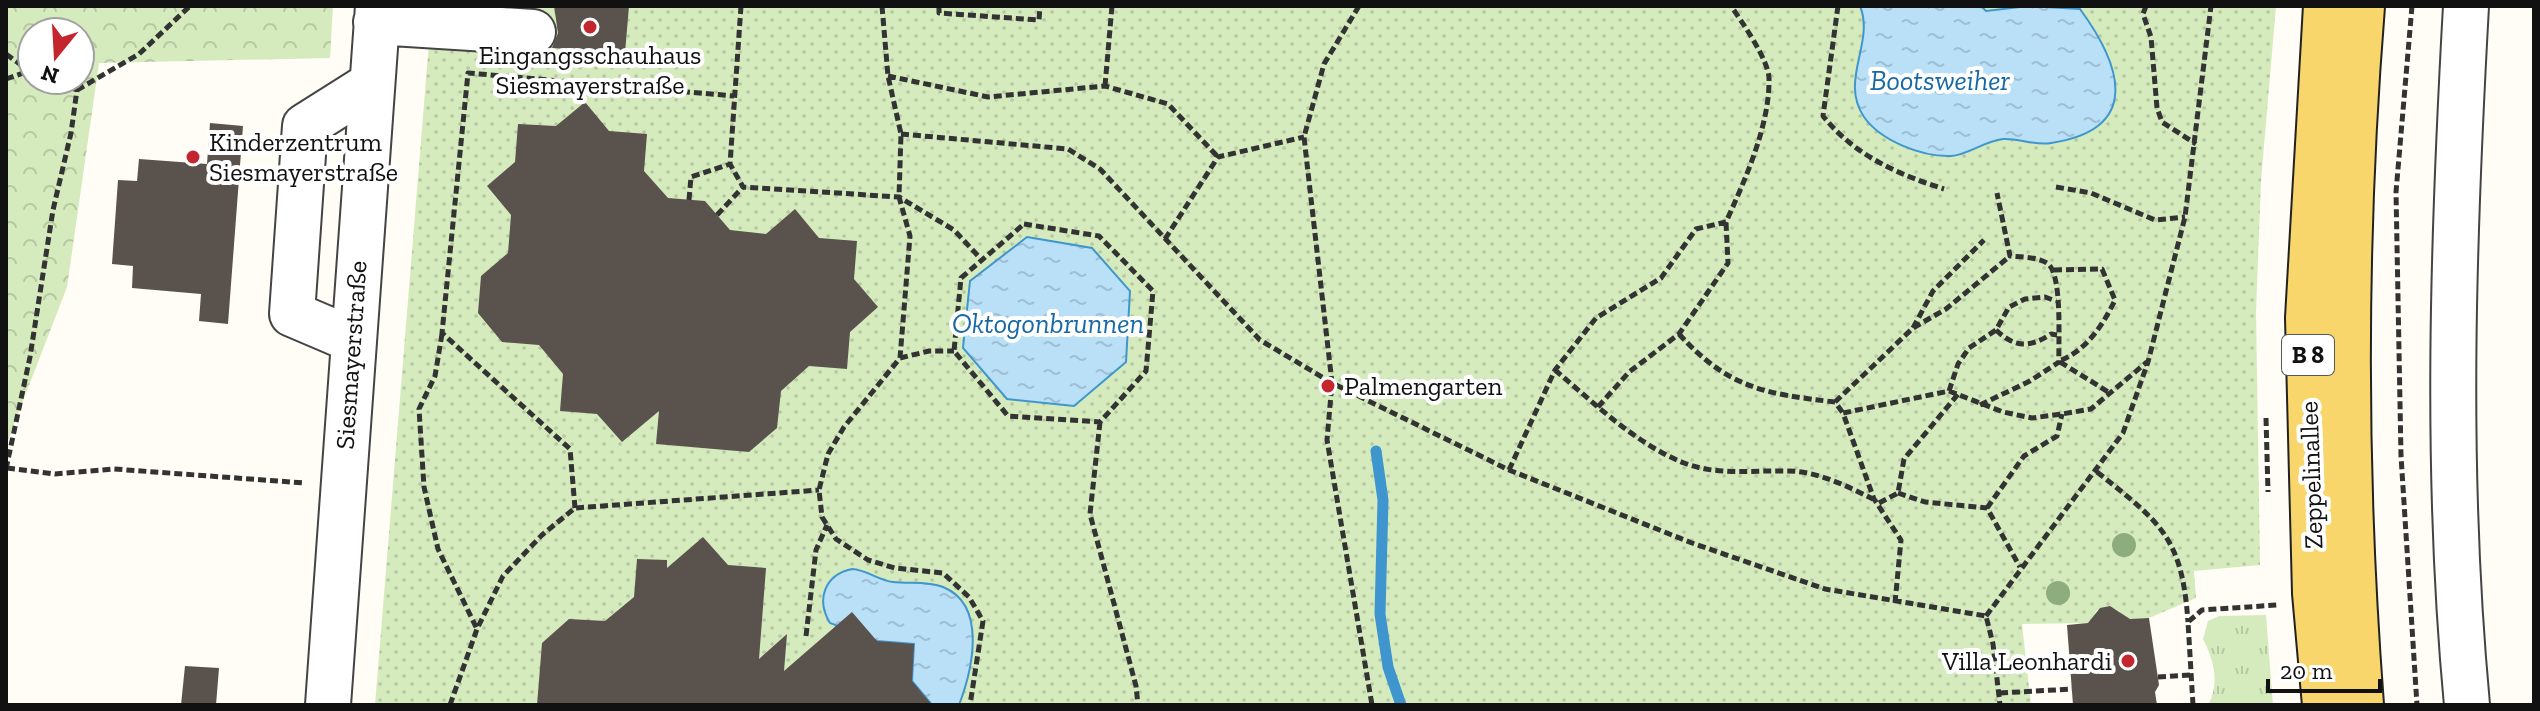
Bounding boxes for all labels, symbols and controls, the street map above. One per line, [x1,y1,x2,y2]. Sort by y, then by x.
north arrow [16,16,96,96]
marker: Eingangsschauhaus Siesmayerstraße [581,18,599,36]
place label: Eingangsschauhaus Siesmayerstraße [478,39,702,101]
text: N [38,59,62,90]
water label: Bootsweiher [1870,64,2010,97]
place label: Kinderzentrum Siesmayerstraße [209,126,398,188]
marker: Kinderzentrum Siesmayerstraße [184,148,202,166]
street label: Siesmayerstraße [328,260,374,450]
water label: Oktogonbrunnen [952,307,1144,340]
road number: B 8 [2282,335,2334,375]
place label: Palmengarten [1344,370,1502,402]
marker: Palmengarten [1319,377,1337,395]
street label: Zeppelinallee [2292,401,2330,549]
scale bar [2268,643,2380,693]
place label: Villa Leonhardi [1941,645,2112,677]
marker: Villa Leonhardi [2119,652,2137,670]
text: 20 m [2280,656,2333,685]

